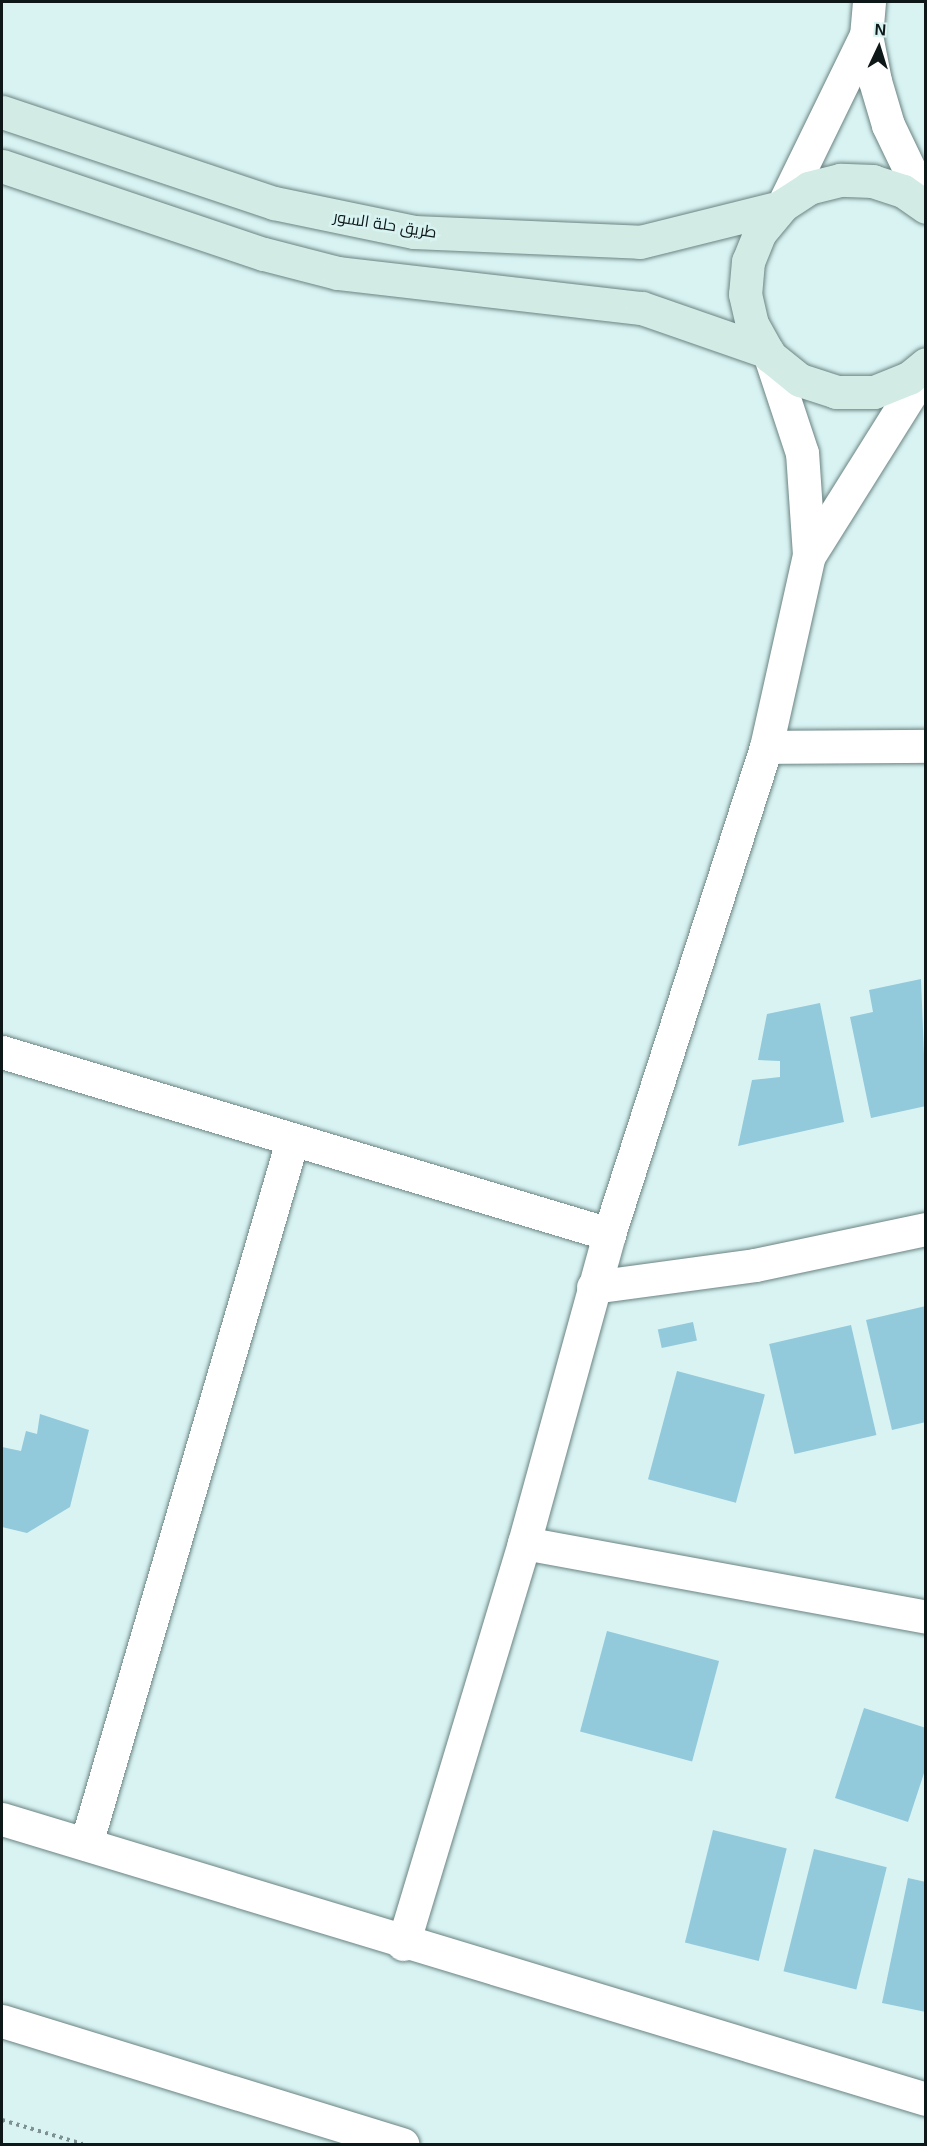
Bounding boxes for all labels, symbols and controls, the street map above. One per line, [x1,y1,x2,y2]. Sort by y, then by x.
north arrow [849,18,909,78]
text: N [874,21,887,38]
street label: طريق حلة السور [332,207,438,243]

